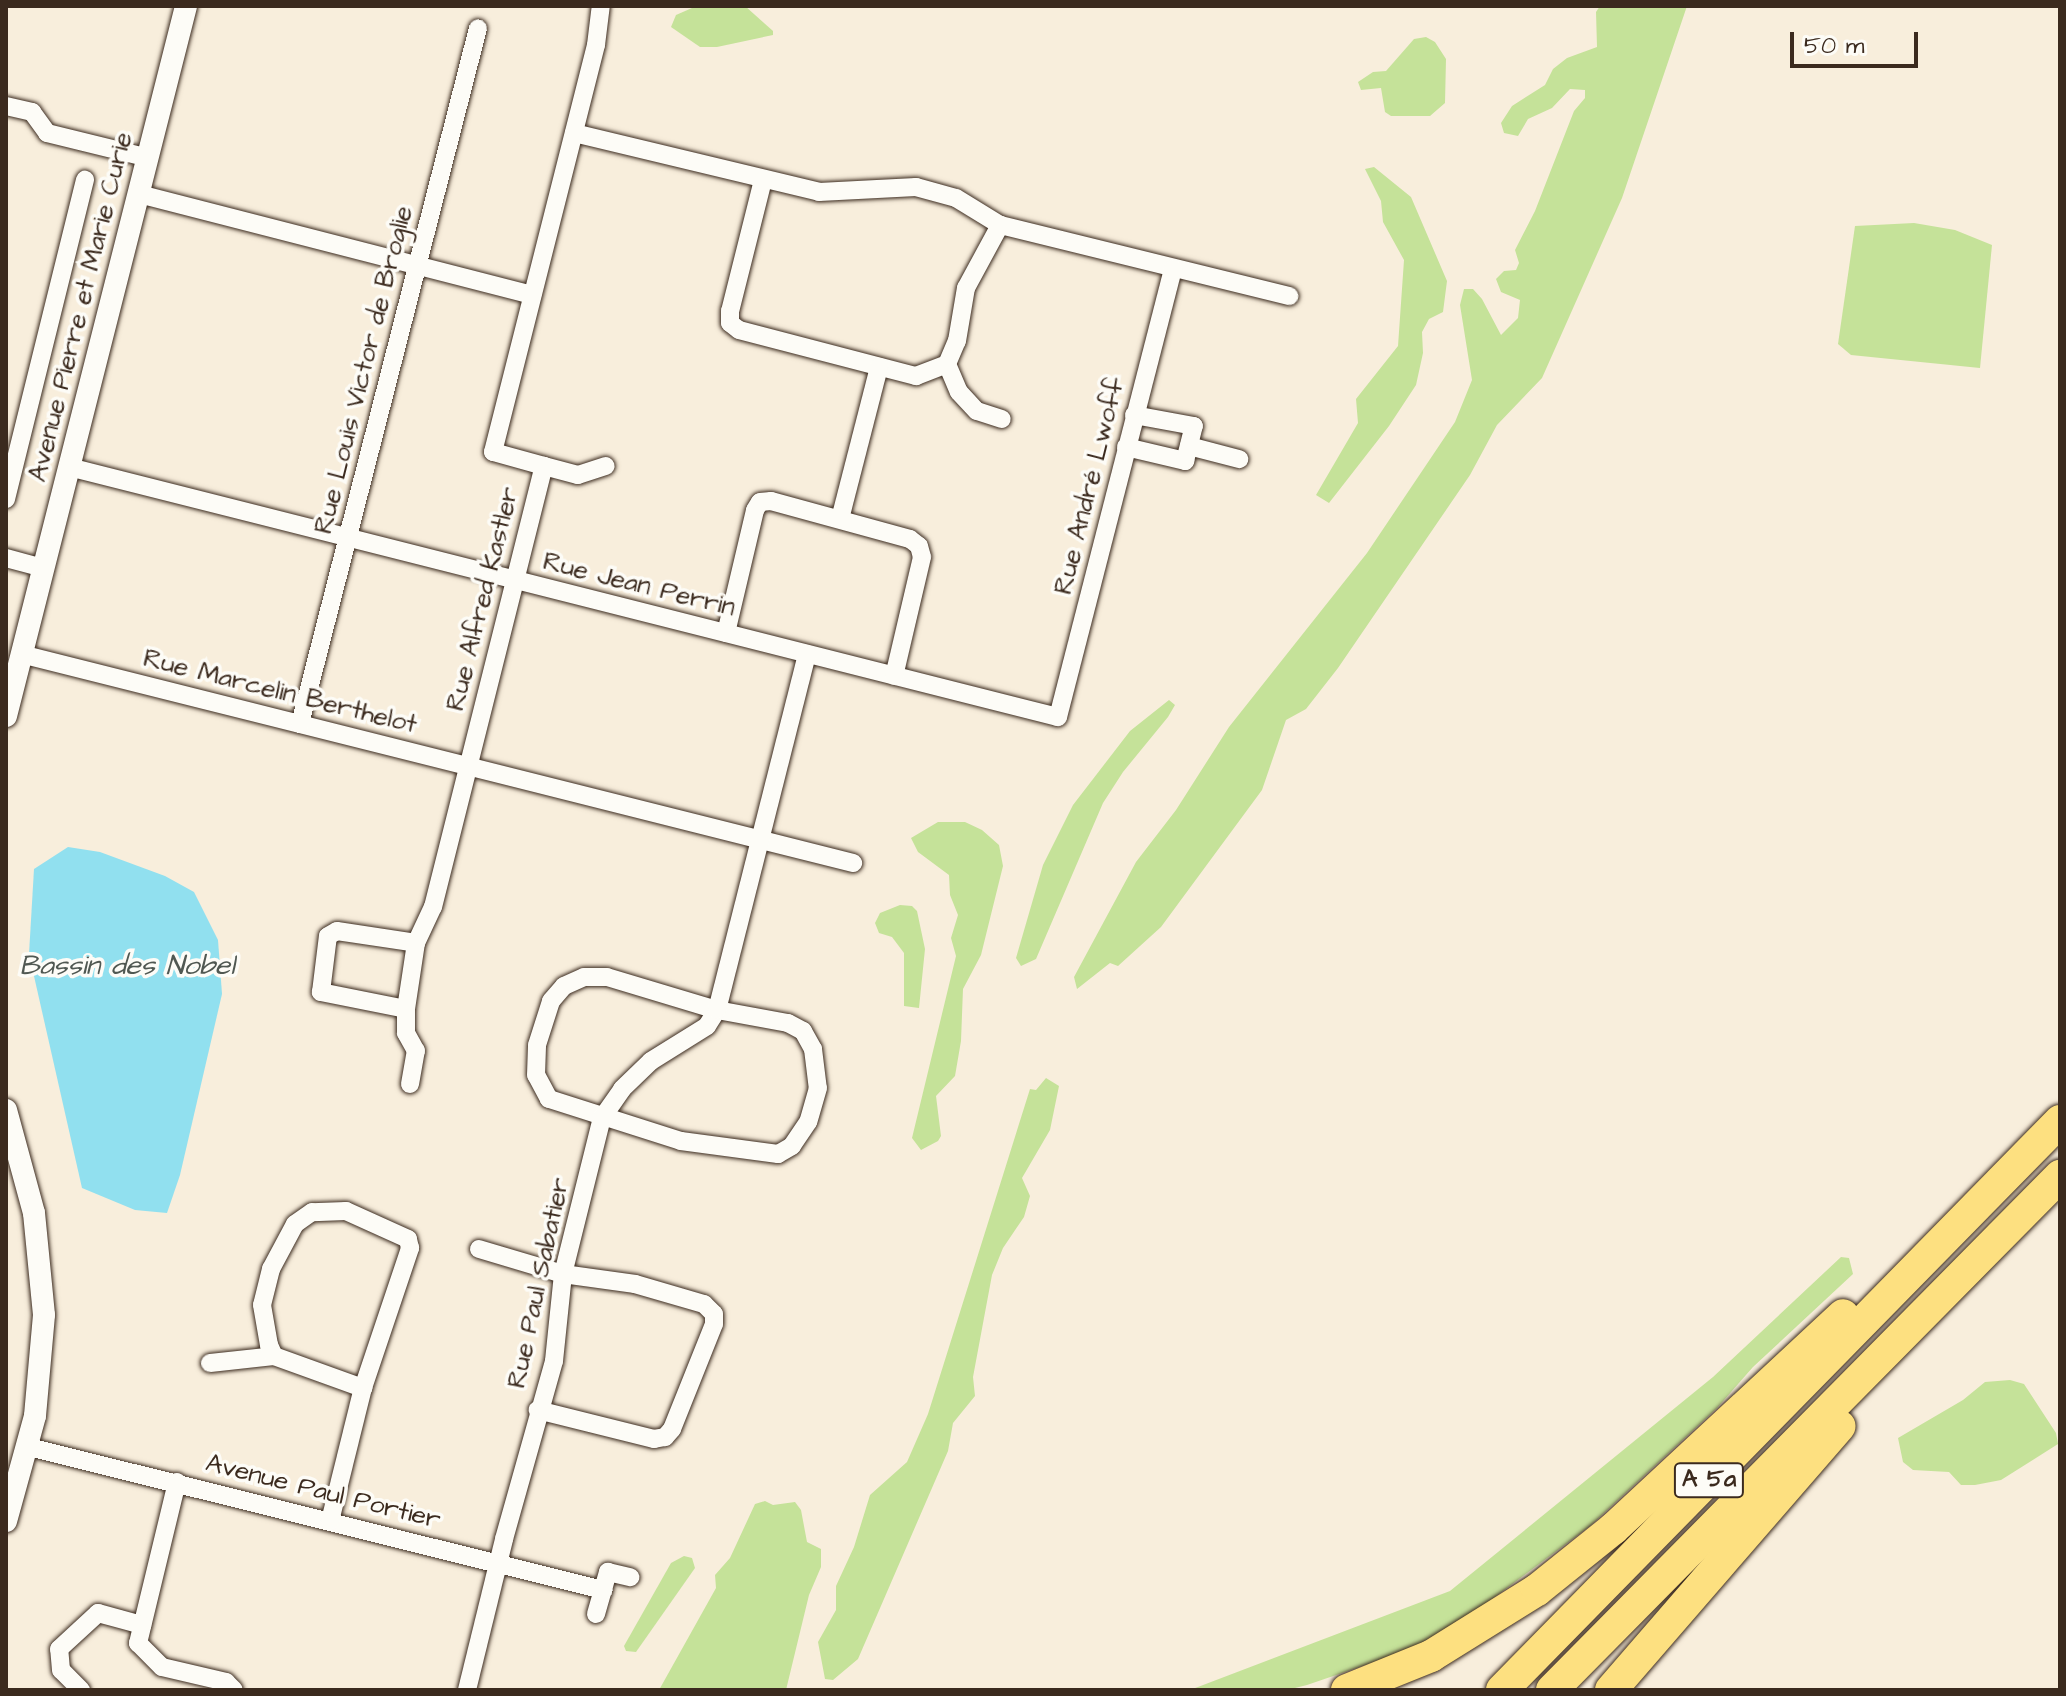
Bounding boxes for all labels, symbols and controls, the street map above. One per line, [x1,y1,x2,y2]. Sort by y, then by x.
scale bar [1794,16,1922,66]
text: 50 m [1804,29,1864,63]
street label: Avenue Pierre et Marie Curie [22,129,140,485]
street label: Rue Louis Victor de Broglie [308,203,420,537]
street label: Rue André Lwoff [1048,374,1132,598]
street label: Rue Alfred Kastler [440,484,526,714]
street label: Rue Jean Perrin [540,546,738,624]
street label: Rue Marcelin Berthelot [140,643,420,741]
water label: Bassin des Nobel [19,949,235,983]
street label: Rue Paul Sabatier [501,1175,577,1391]
street label: Avenue Paul Portier [202,1448,444,1536]
road number: A 5a [1673,1460,1745,1500]

